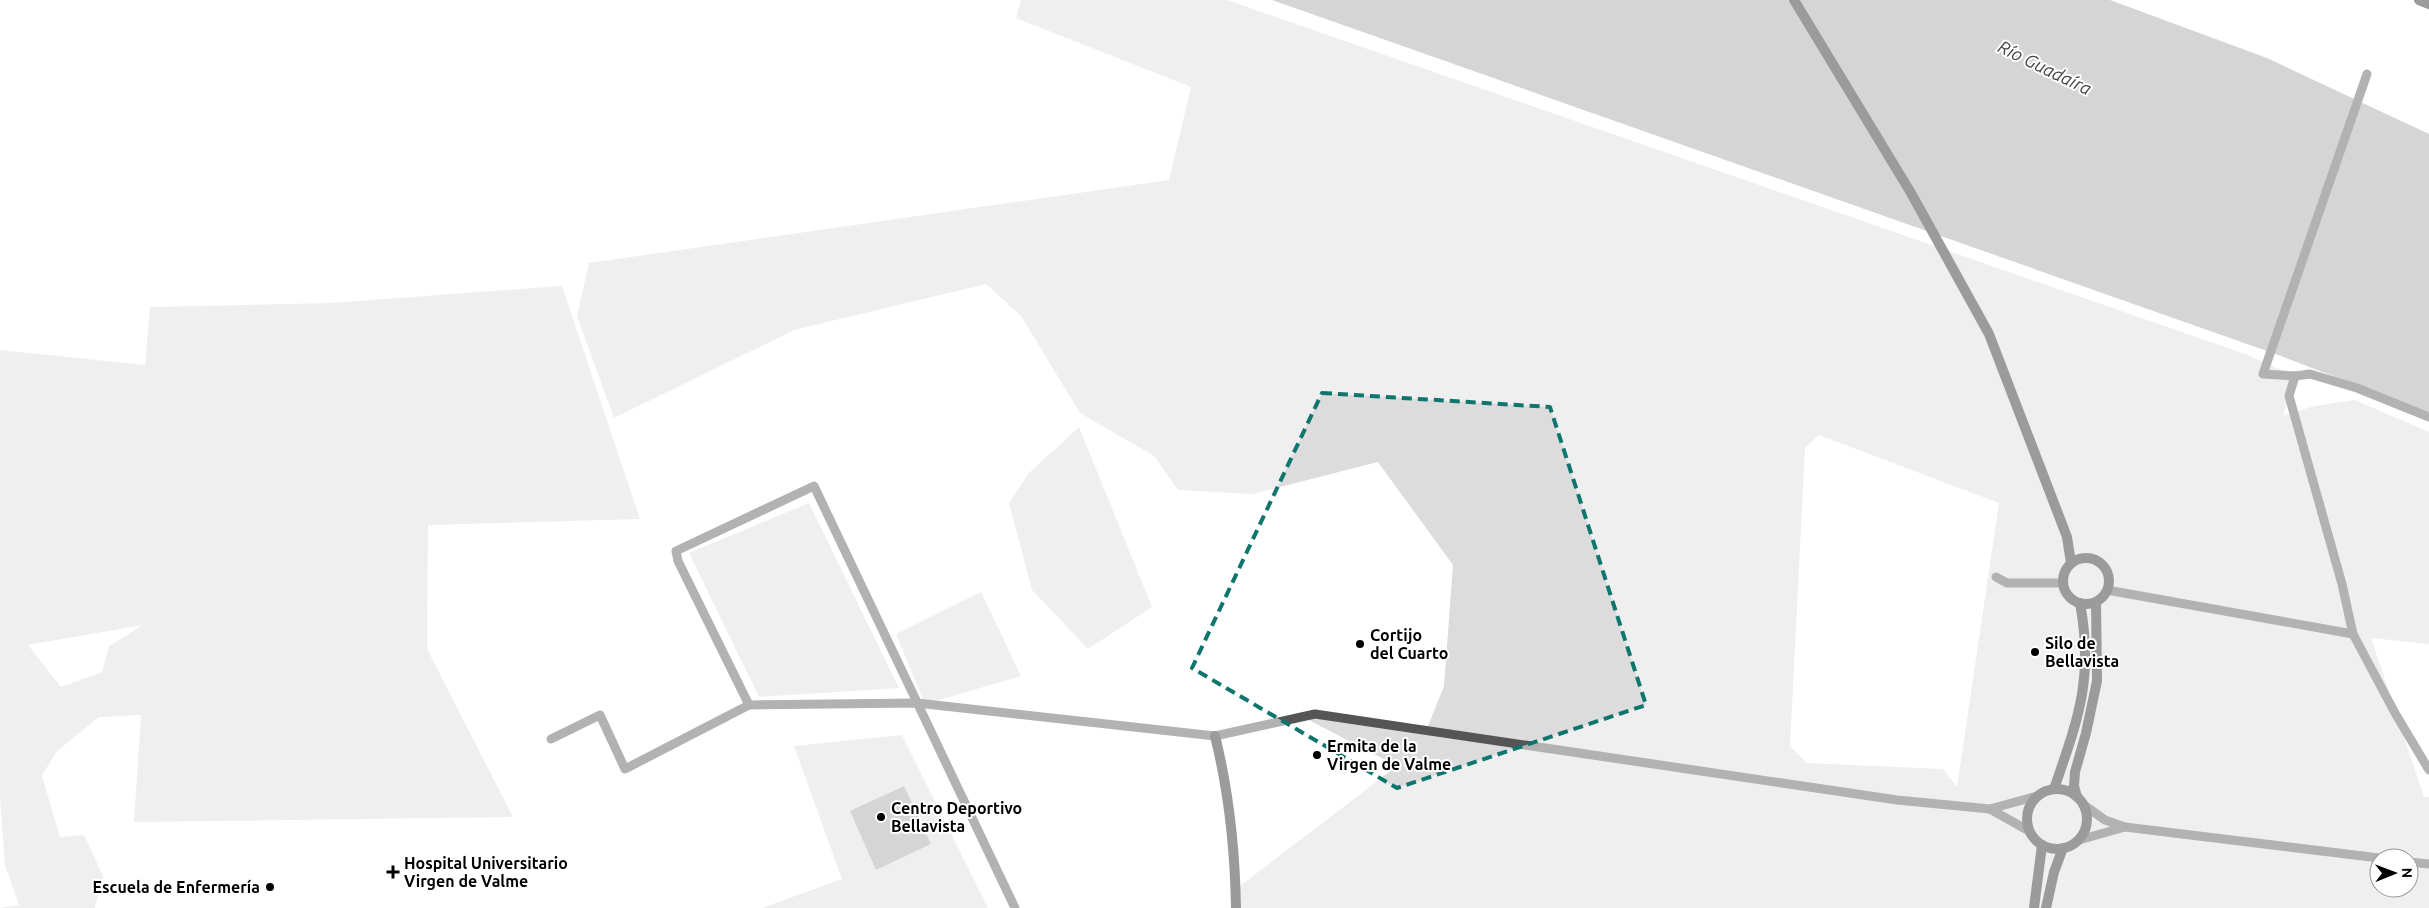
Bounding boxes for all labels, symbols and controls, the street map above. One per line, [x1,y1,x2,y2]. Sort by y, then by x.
water label: Río Guadaíra [1995,36,2095,98]
place label: Cortijo del Cuarto [1370,626,1448,662]
place label: Silo de Bellavista [2045,634,2119,670]
marker: Cortijo del Cuarto [1354,638,1366,650]
marker: Silo de Bellavista [2029,646,2041,658]
place label: Ermita de la Virgen de Valme [1327,737,1451,773]
marker: Ermita de la Virgen de Valme [1311,749,1323,761]
place label: Centro Deportivo Bellavista [891,799,1022,835]
marker: Centro Deportivo Bellavista [875,811,887,823]
north arrow [2369,848,2419,898]
place label: Hospital Universitario Virgen de Valme [404,854,568,890]
marker: Hospital Universitario Virgen de Valme [386,865,400,879]
text: N [2399,867,2415,878]
place label: Escuela de Enfermería [93,878,260,896]
marker: Escuela de Enfermería [264,881,276,893]

